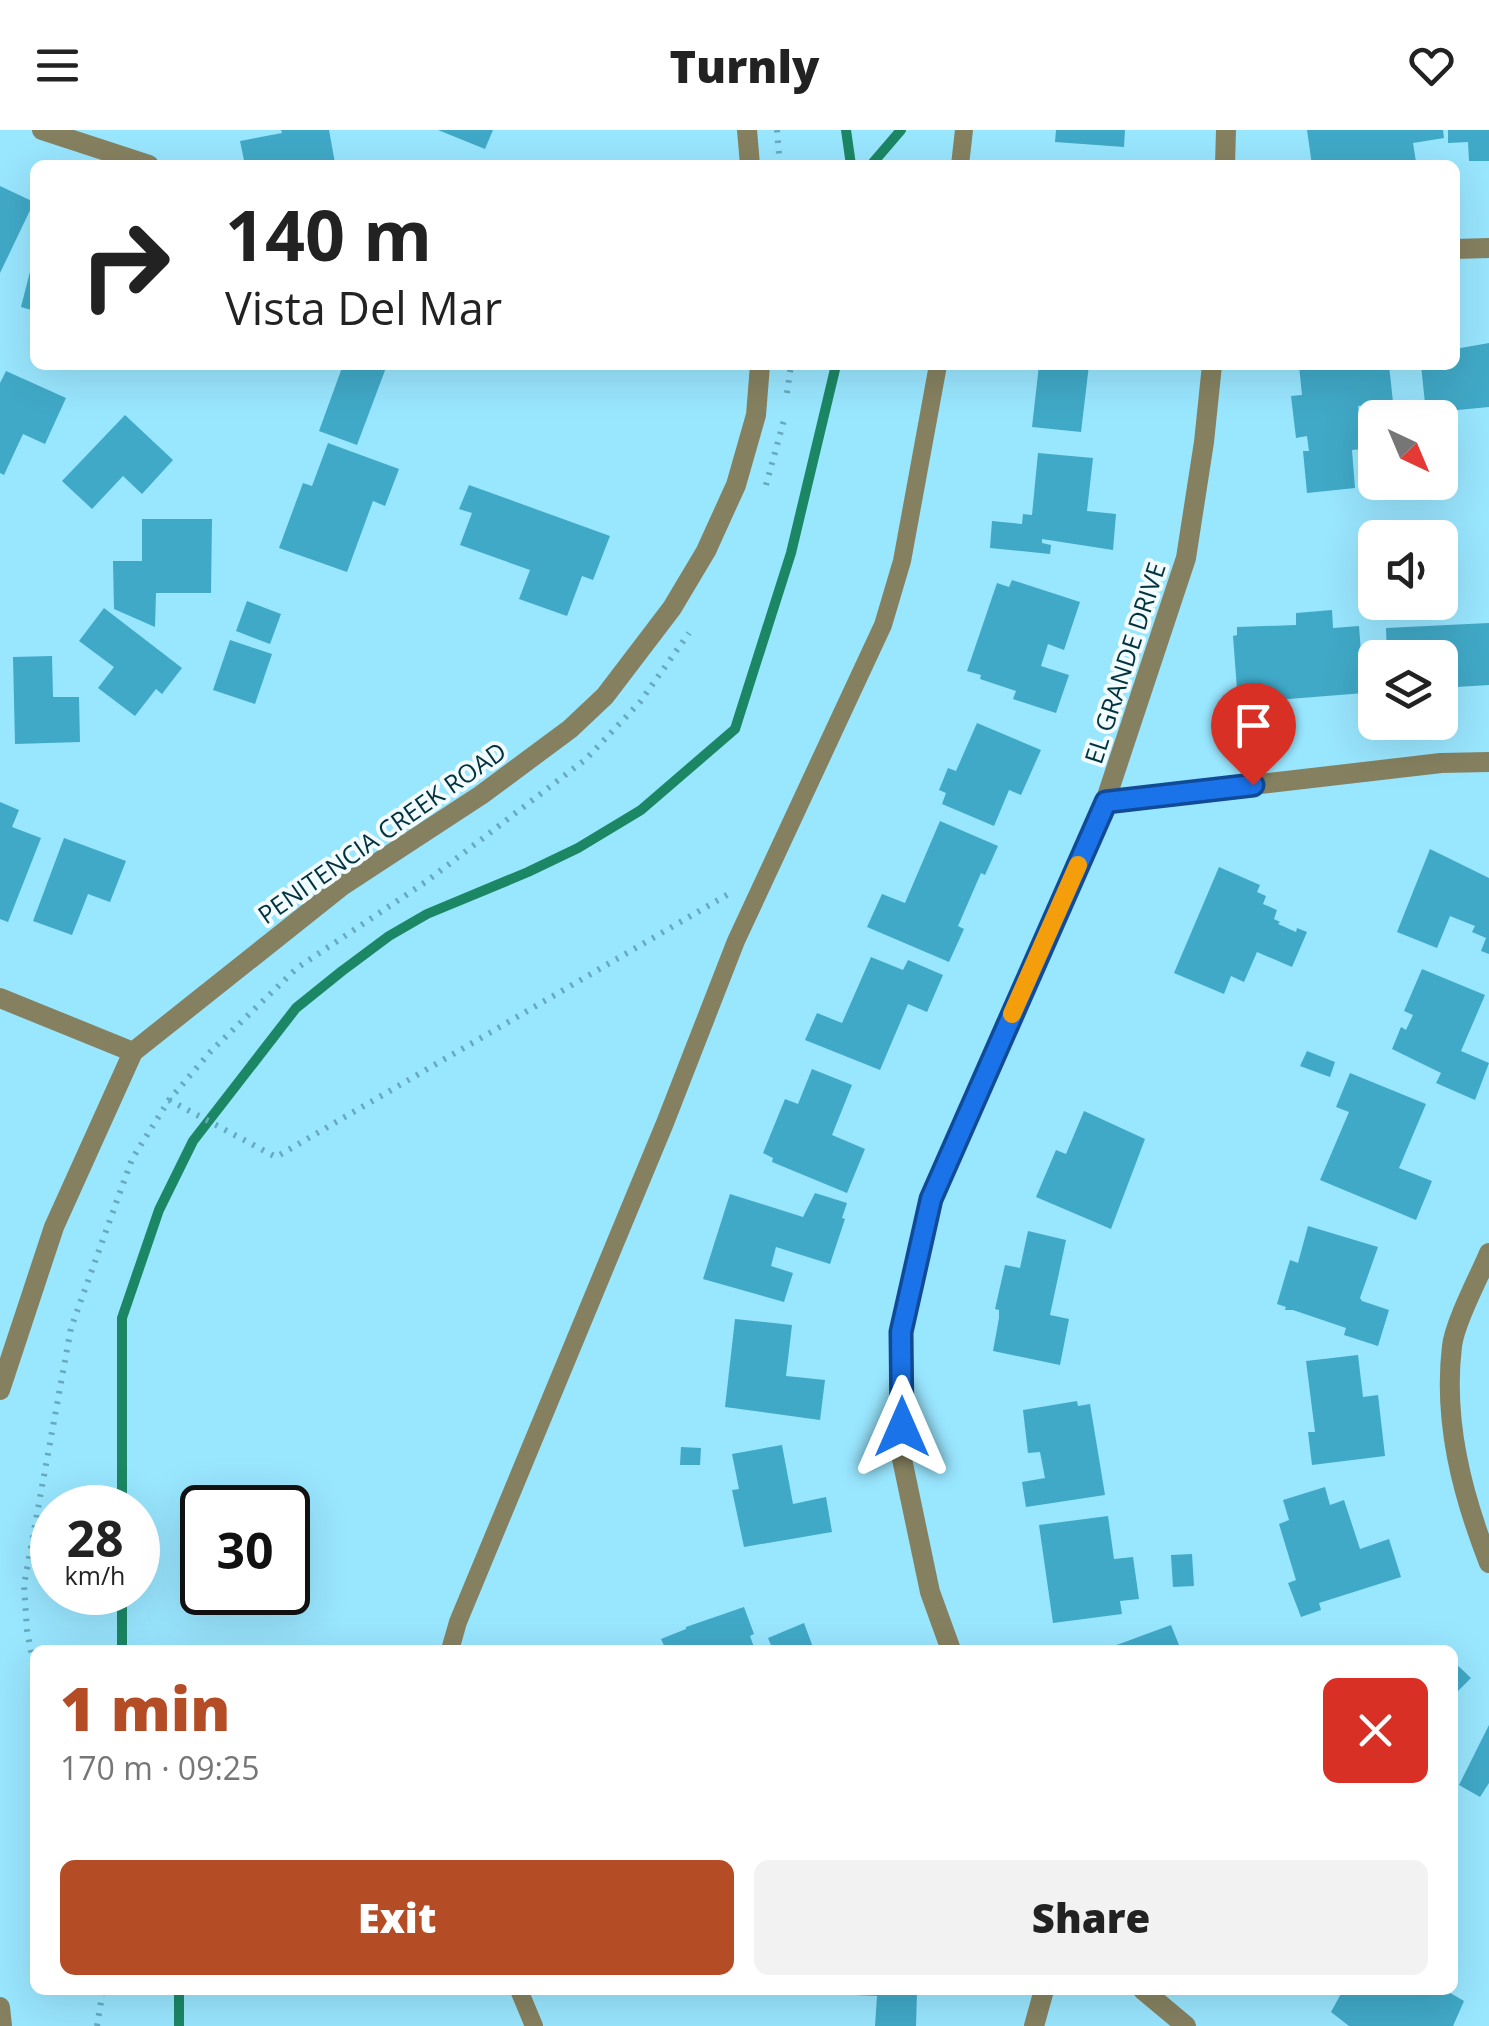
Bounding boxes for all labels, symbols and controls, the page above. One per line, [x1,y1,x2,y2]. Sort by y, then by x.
text: Turnly [670,35,820,96]
icon: menu [30,38,85,93]
icon: heart [1404,38,1459,93]
text: 140 m [225,186,432,282]
icon: right [60,200,190,330]
text: Vista Del Mar [225,277,502,338]
north arrow [1358,400,1458,500]
map controls [1358,400,1458,740]
button: sound [1358,520,1458,620]
street label: EL GRANDE DRIVE [1076,558,1173,768]
button: layers [1358,640,1458,740]
pin [1211,683,1296,786]
icon: arrive [1226,698,1281,753]
street label: PENITENCIA CREEK ROAD [251,733,512,931]
position arrow [850,1375,954,1479]
speed limit sign: 30 [180,1485,310,1615]
text: 28 [66,1504,124,1572]
text: km/h [65,1558,125,1592]
text: 1 min [60,1667,230,1749]
button: close [1323,1678,1428,1783]
text: 170 m · 09:25 [60,1746,259,1789]
button: Exit [60,1860,734,1975]
button: Share [754,1860,1428,1975]

